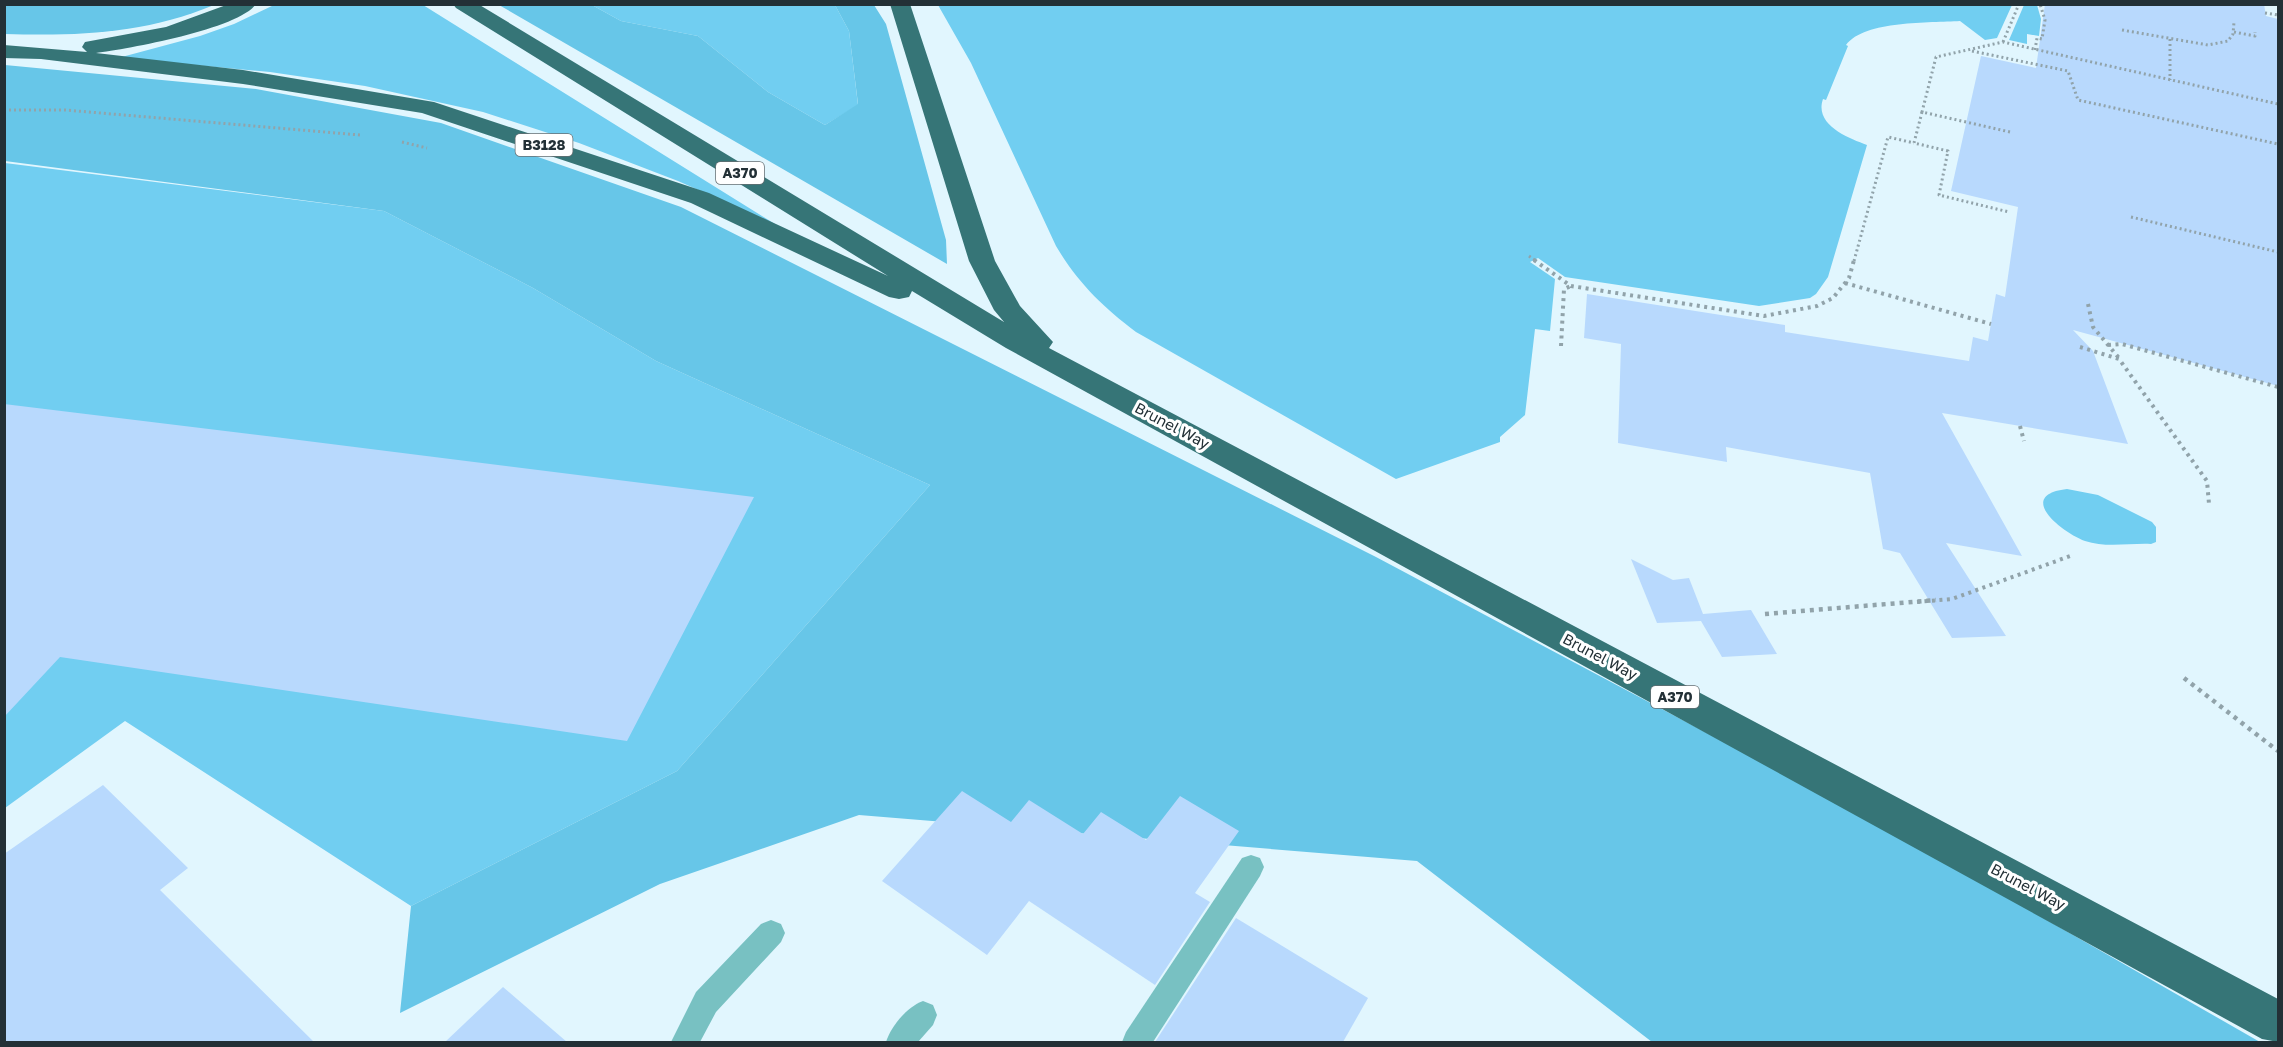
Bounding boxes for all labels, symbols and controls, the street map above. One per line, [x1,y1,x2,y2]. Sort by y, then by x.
road number: B3128 [516,134,572,156]
road number: A370 [716,162,764,184]
street label: Brunel Way [1132,398,1213,453]
street label: Brunel Way [1560,629,1641,684]
road number: A370 [1651,686,1699,708]
street label: Brunel Way [1988,859,2069,914]

